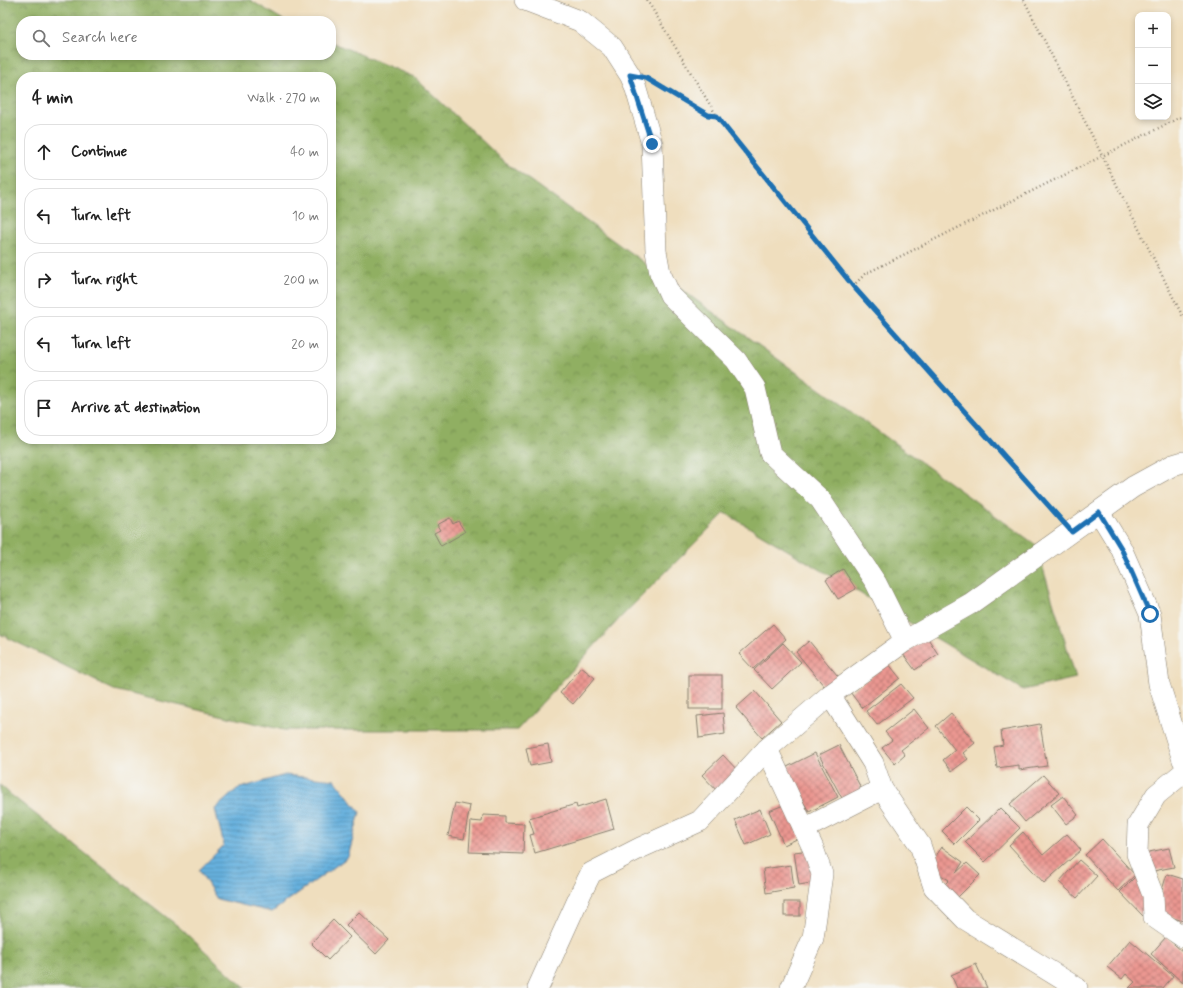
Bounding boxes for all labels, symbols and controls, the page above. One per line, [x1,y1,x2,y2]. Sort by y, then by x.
map controls [1135,12,1171,120]
button: + [1135,12,1171,48]
search box [16,16,336,60]
icon: search [30,27,52,49]
text: Search here [62,28,138,48]
button: − [1135,48,1171,84]
button: layers [1135,84,1171,120]
text: 4 min [32,87,73,109]
text: Walk · 270 m [247,90,320,107]
route end [643,135,661,153]
icon: ahead [33,141,55,163]
text: Continue [71,142,127,162]
text: 40 m [290,144,319,161]
icon: left [33,205,55,227]
text: Turn left [71,206,131,226]
text: 10 m [292,208,319,225]
icon: right [33,269,55,291]
text: Turn right [71,270,138,290]
text: 200 m [284,272,319,289]
icon: left [33,333,55,355]
text: Turn left [71,334,131,354]
text: 20 m [291,336,319,353]
icon: arrive [33,397,55,419]
text: Arrive at destination [71,398,200,418]
route start [1141,605,1159,623]

